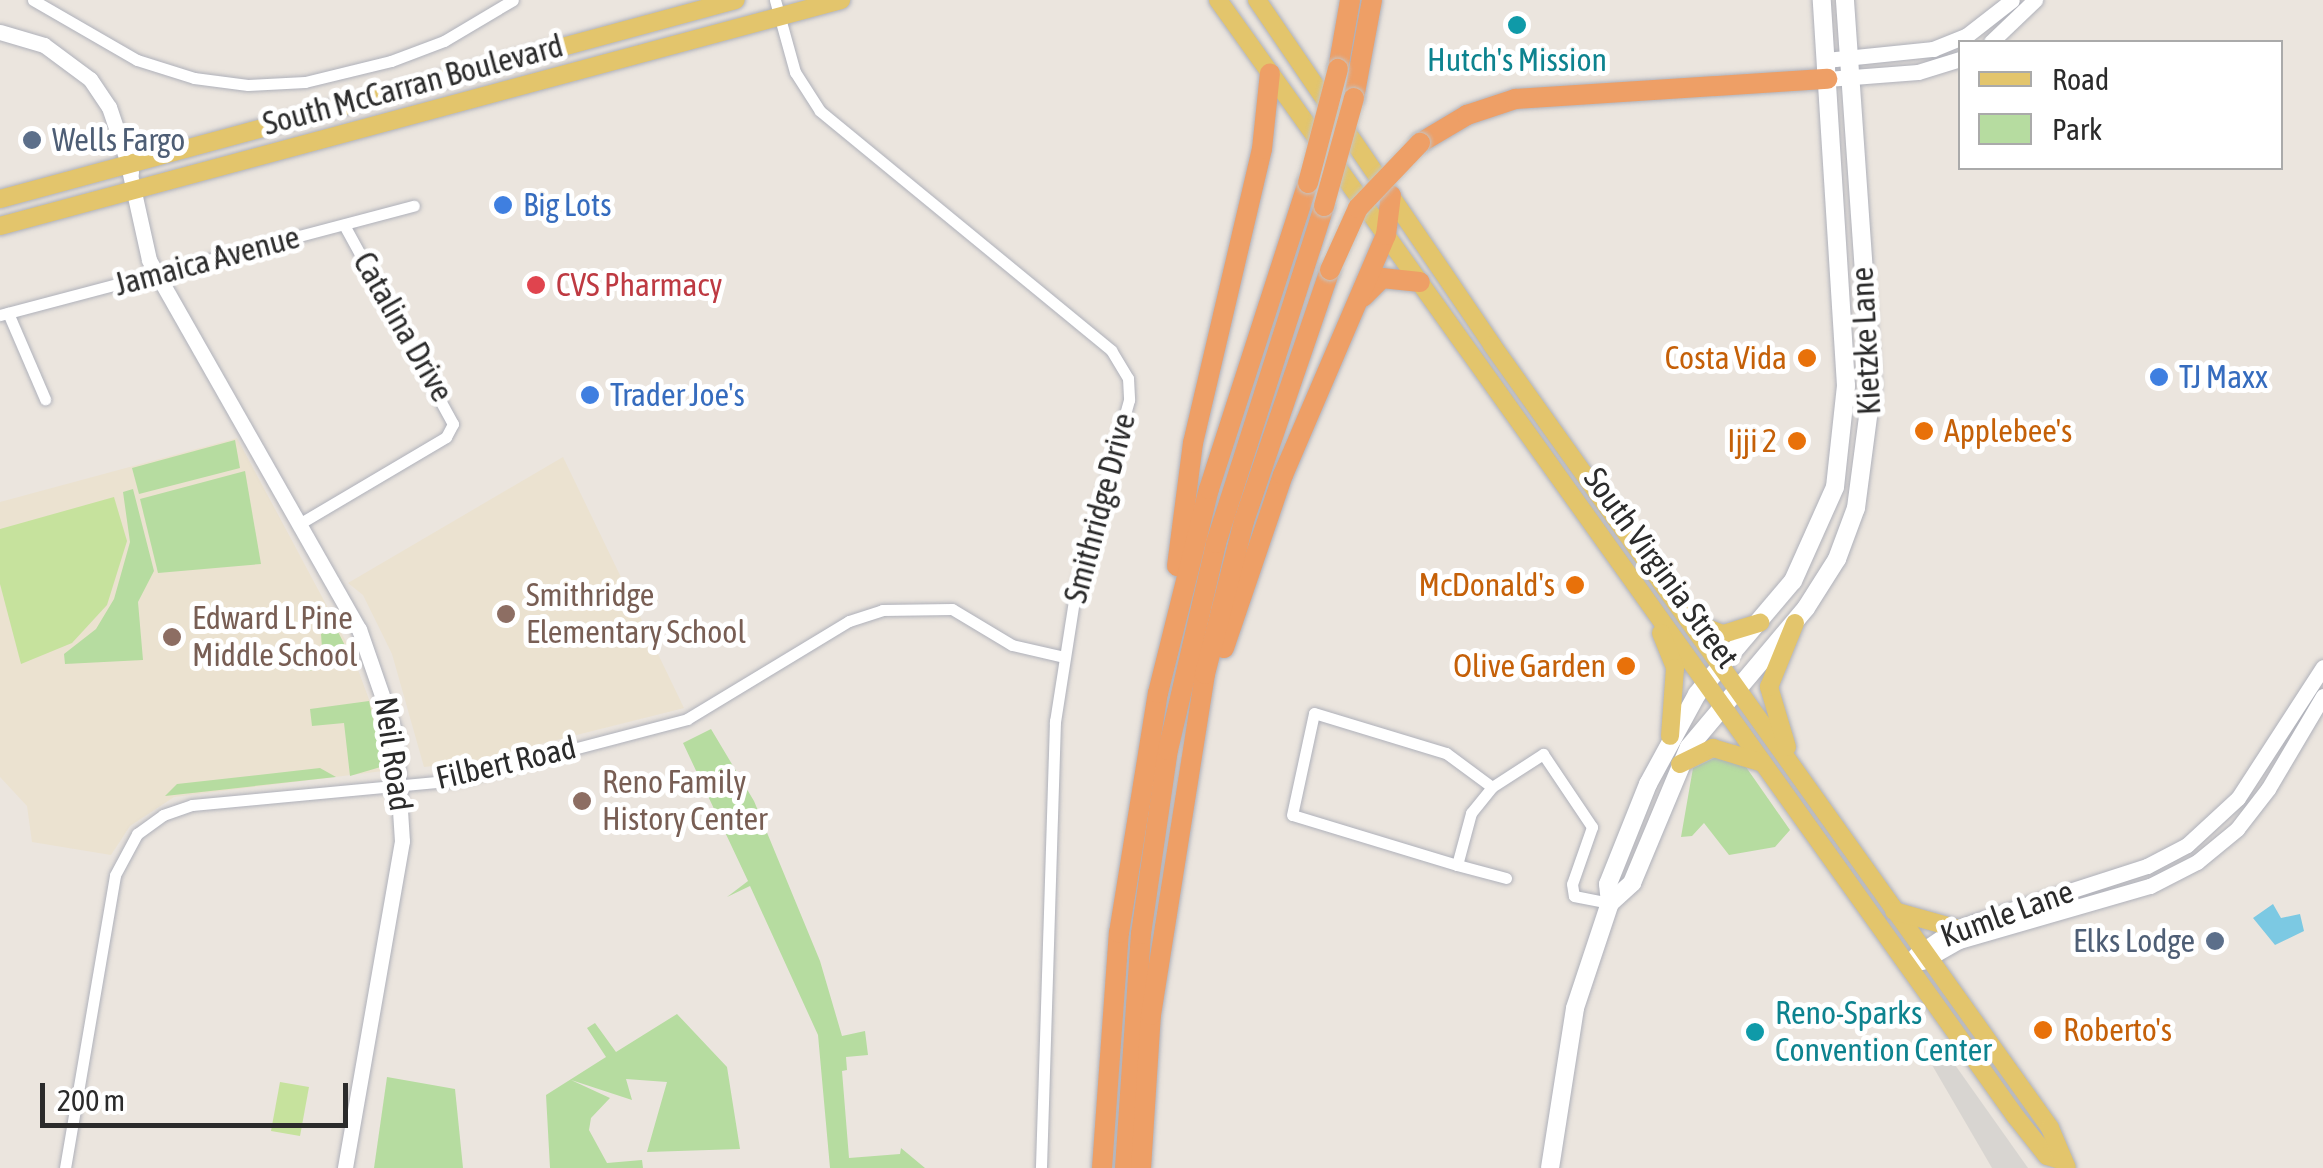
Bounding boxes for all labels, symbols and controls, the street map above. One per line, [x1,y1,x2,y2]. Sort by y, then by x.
marker: Hutch's Mission [1506,14,1528,36]
street label: South McCarran Boulevard [259,26,567,144]
legend [1958,40,2283,170]
place label: Hutch's Mission [1427,41,1607,79]
text: Road [2052,62,2109,96]
text: Park [2052,112,2102,146]
place label: Wells Fargo [52,121,185,159]
marker: Wells Fargo [21,129,43,151]
place label: Big Lots [523,186,612,224]
marker: Big Lots [492,194,514,216]
street label: Jamaica Avenue [110,218,304,304]
street label: Catalina Drive [345,245,461,409]
place label: CVS Pharmacy [556,266,722,304]
street label: Kietzke Lane [1843,266,1889,416]
marker: CVS Pharmacy [525,274,547,296]
place label: Costa Vida [1665,339,1787,377]
marker: Costa Vida [1796,347,1818,369]
place label: TJ Maxx [2179,358,2268,396]
marker: TJ Maxx [2148,366,2170,388]
place label: Trader Joe's [610,376,745,414]
marker: Trader Joe's [579,384,601,406]
street label: Smithridge Drive [1056,409,1144,607]
place label: Applebee's [1944,412,2072,450]
marker: Applebee's [1913,420,1935,442]
place label: Ijji 2 [1727,422,1777,460]
marker: Ijji 2 [1786,430,1808,452]
street label: South Virginia Street [1576,460,1746,676]
place label: McDonald's [1418,566,1555,604]
marker: McDonald's [1564,574,1586,596]
place label: Smithridge Elementary School [526,577,746,652]
place label: Edward L Pine Middle School [192,600,358,675]
marker: Smithridge Elementary School [495,603,517,625]
marker: Edward L Pine Middle School [161,626,183,648]
place label: Olive Garden [1453,647,1606,685]
marker: Olive Garden [1615,655,1637,677]
street label: Neil Road [366,695,420,813]
street label: Filbert Road [432,728,580,798]
place label: Reno Family History Center [602,764,768,839]
marker: Reno Family History Center [571,790,593,812]
street label: Kumle Lane [1935,872,2079,956]
place label: Elks Lodge [2073,922,2195,960]
marker: Elks Lodge [2204,930,2226,952]
place label: Reno-Sparks Convention Center [1775,995,1992,1070]
place label: Roberto's [2063,1011,2172,1049]
marker: Roberto's [2032,1019,2054,1041]
marker: Reno-Sparks Convention Center [1744,1021,1766,1043]
scale bar [45,1063,352,1125]
text: 200 m [57,1083,125,1117]

